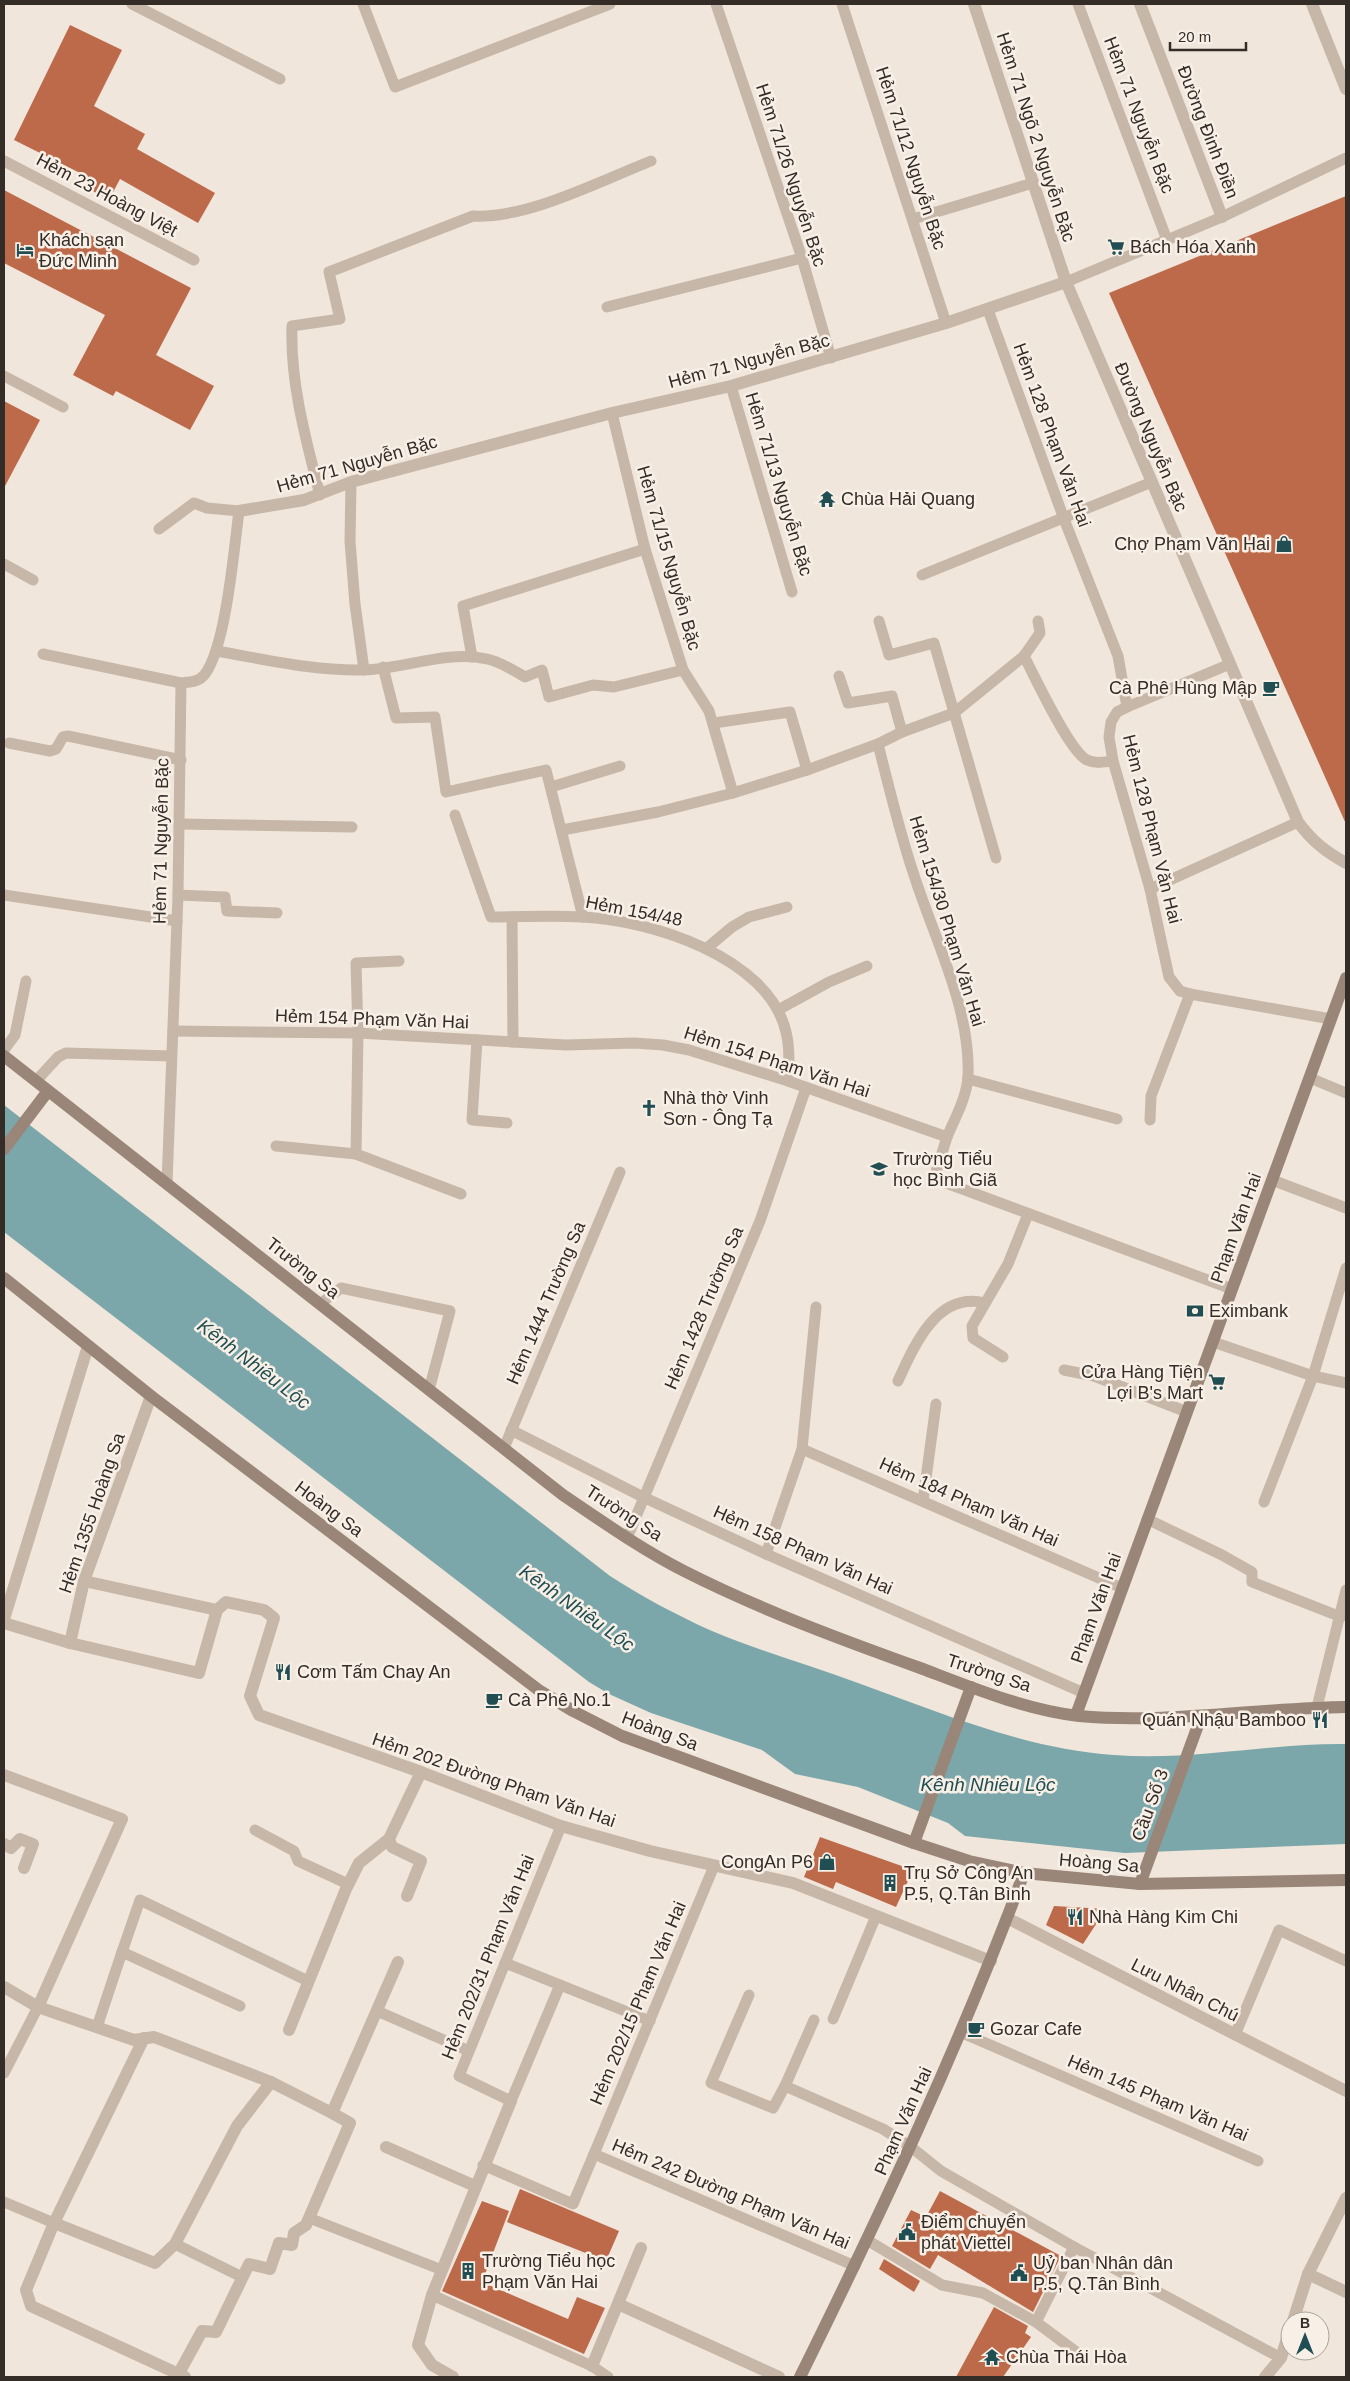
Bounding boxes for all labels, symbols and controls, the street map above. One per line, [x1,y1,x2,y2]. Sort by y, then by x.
scale bar [1170,20,1246,52]
text: 20 m [1178,28,1211,45]
street label: Hẻm 71 Ngõ 2 Nguyễn Bặc [993,29,1080,244]
street label: Hẻm 71 Nguyễn Bặc [1100,34,1179,196]
street label: Đường Đinh Điền [1173,63,1243,201]
street label: Hẻm 71/12 Nguyễn Bặc [872,64,951,252]
street label: Hẻm 71/26 Nguyễn Bặc [752,81,831,269]
street label: Hẻm 23 Hoàng Việt [33,149,181,241]
place label: Khách sạn Đức Minh [39,230,124,271]
supermarket icon: Bách Hóa Xanh [1106,237,1126,257]
place label: Bách Hóa Xanh [1130,237,1256,257]
hotel icon: Khách sạn Đức Minh [15,240,35,260]
street label: Hẻm 71 Nguyễn Bặc [666,329,832,392]
street label: Hẻm 128 Phạm Văn Hai [1009,340,1095,530]
street label: Đường Nguyễn Bặc [1111,359,1192,515]
street label: Hẻm 71/13 Nguyễn Bặc [741,389,817,578]
street label: Hẻm 71 Nguyễn Bặc [274,431,440,497]
street label: Hẻm 71/15 Nguyễn Bặc [633,463,706,653]
temple icon: Chùa Hải Quang [817,489,837,509]
place label: Chùa Hải Quang [841,489,975,509]
place label: Chợ Phạm Văn Hai [1114,534,1270,554]
shop icon: Chợ Phạm Văn Hai [1274,534,1294,554]
place label: Cà Phê Hùng Mập [1109,678,1257,698]
cafe icon: Cà Phê Hùng Mập [1261,678,1281,698]
street label: Hẻm 128 Phạm Văn Hai [1119,732,1185,926]
street label: Hẻm 71 Nguyễn Bặc [149,758,172,924]
street label: Hẻm 154/30 Phạm Văn Hai [905,813,989,1029]
street label: Hẻm 154/48 [584,892,684,930]
street label: Hẻm 154 Phạm Văn Hai [275,1006,469,1032]
street label: Hẻm 154 Phạm Văn Hai [682,1022,872,1102]
place label: Nhà thờ Vinh Sơn - Ông Tạ [663,1088,774,1129]
church icon: Nhà thờ Vinh Sơn - Ông Tạ [639,1098,659,1118]
place label: Trường Tiểu học Bình Giã [893,1149,998,1190]
school or university icon: Trường Tiểu học Bình Giã [869,1159,889,1179]
street label: Phạm Văn Hai [1207,1170,1265,1286]
street label: Hẻm 1444 Trường Sa [503,1218,590,1387]
street label: Hẻm 1428 Trường Sa [661,1223,748,1392]
street label: Trường Sa [262,1233,344,1303]
bank icon: Eximbank [1185,1301,1205,1321]
place label: Eximbank [1209,1301,1289,1321]
water label: Kênh Nhiêu Lộc [194,1315,315,1413]
place label: Cửa Hàng Tiện Lợi B's Mart [1081,1362,1203,1403]
supermarket icon: Cửa Hàng Tiện Lợi B's Mart [1207,1372,1227,1392]
street label: Hẻm 1355 Hoàng Sa [55,1429,129,1596]
street label: Hẻm 184 Phạm Văn Hai [876,1453,1062,1551]
street label: Hoàng Sa [291,1477,368,1542]
street label: Trường Sa [582,1481,667,1546]
street label: Hẻm 158 Phạm Văn Hai [710,1501,896,1599]
street label: Phạm Văn Hai [1067,1550,1125,1666]
water label: Kênh Nhiêu Lộc [516,1561,639,1656]
street label: Trường Sa [944,1650,1035,1696]
restaurant icon: Cơm Tấm Chay An [273,1662,293,1682]
place label: Cơm Tấm Chay An [297,1662,451,1682]
cafe icon: Cà Phê No.1 [484,1690,504,1710]
place label: Cà Phê No.1 [508,1690,611,1710]
street label: Hoàng Sa [619,1707,702,1755]
place label: Quán Nhậu Bamboo [1142,1710,1306,1730]
restaurant icon: Quán Nhậu Bamboo [1310,1710,1330,1730]
street label: Hẻm 202 Đường Phạm Văn Hai [370,1729,618,1831]
street label: Cầu Số 3 [1128,1766,1172,1844]
water label: Kênh Nhiêu Lộc [920,1774,1056,1795]
street label: Hoàng Sa [1058,1850,1141,1877]
street label: Hẻm 202/31 Phạm Văn Hai [438,1852,538,2062]
place label: CongAn P6 [721,1852,813,1872]
shop icon: CongAn P6 [817,1852,837,1872]
place label: Trụ Sở Công An P.5, Q.Tân Bình [904,1863,1033,1904]
building icon: Trụ Sở Công An P.5, Q.Tân Bình [880,1873,900,1893]
street label: Hẻm 202/15 Phạm Văn Hai [586,1898,690,2108]
restaurant icon: Nhà Hàng Kim Chi [1065,1907,1085,1927]
place label: Nhà Hàng Kim Chi [1089,1907,1238,1927]
street label: Lưu Nhân Chú [1128,1954,1242,2026]
cafe icon: Gozar Cafe [966,2019,986,2039]
place label: Gozar Cafe [990,2019,1082,2039]
street label: Hẻm 145 Phạm Văn Hai [1065,2051,1251,2145]
street label: Phạm Văn Hai [870,2064,936,2178]
street label: Hẻm 242 Đường Phạm Văn Hai [609,2135,853,2253]
place label: Điểm chuyển phát Viettel [921,2212,1026,2253]
public building icon: Điểm chuyển phát Viettel [897,2222,917,2242]
place label: Trường Tiểu học Phạm Văn Hai [482,2251,615,2292]
place label: Uỷ ban Nhân dân P.5, Q.Tân Bình [1033,2253,1173,2294]
building icon: Trường Tiểu học Phạm Văn Hai [458,2261,478,2281]
public building icon: Uỷ ban Nhân dân P.5, Q.Tân Bình [1009,2263,1029,2283]
north arrow [1280,2311,1330,2361]
text: B [1300,2315,1310,2331]
temple icon: Chùa Thái Hòa [982,2347,1002,2367]
place label: Chùa Thái Hòa [1006,2347,1128,2367]

